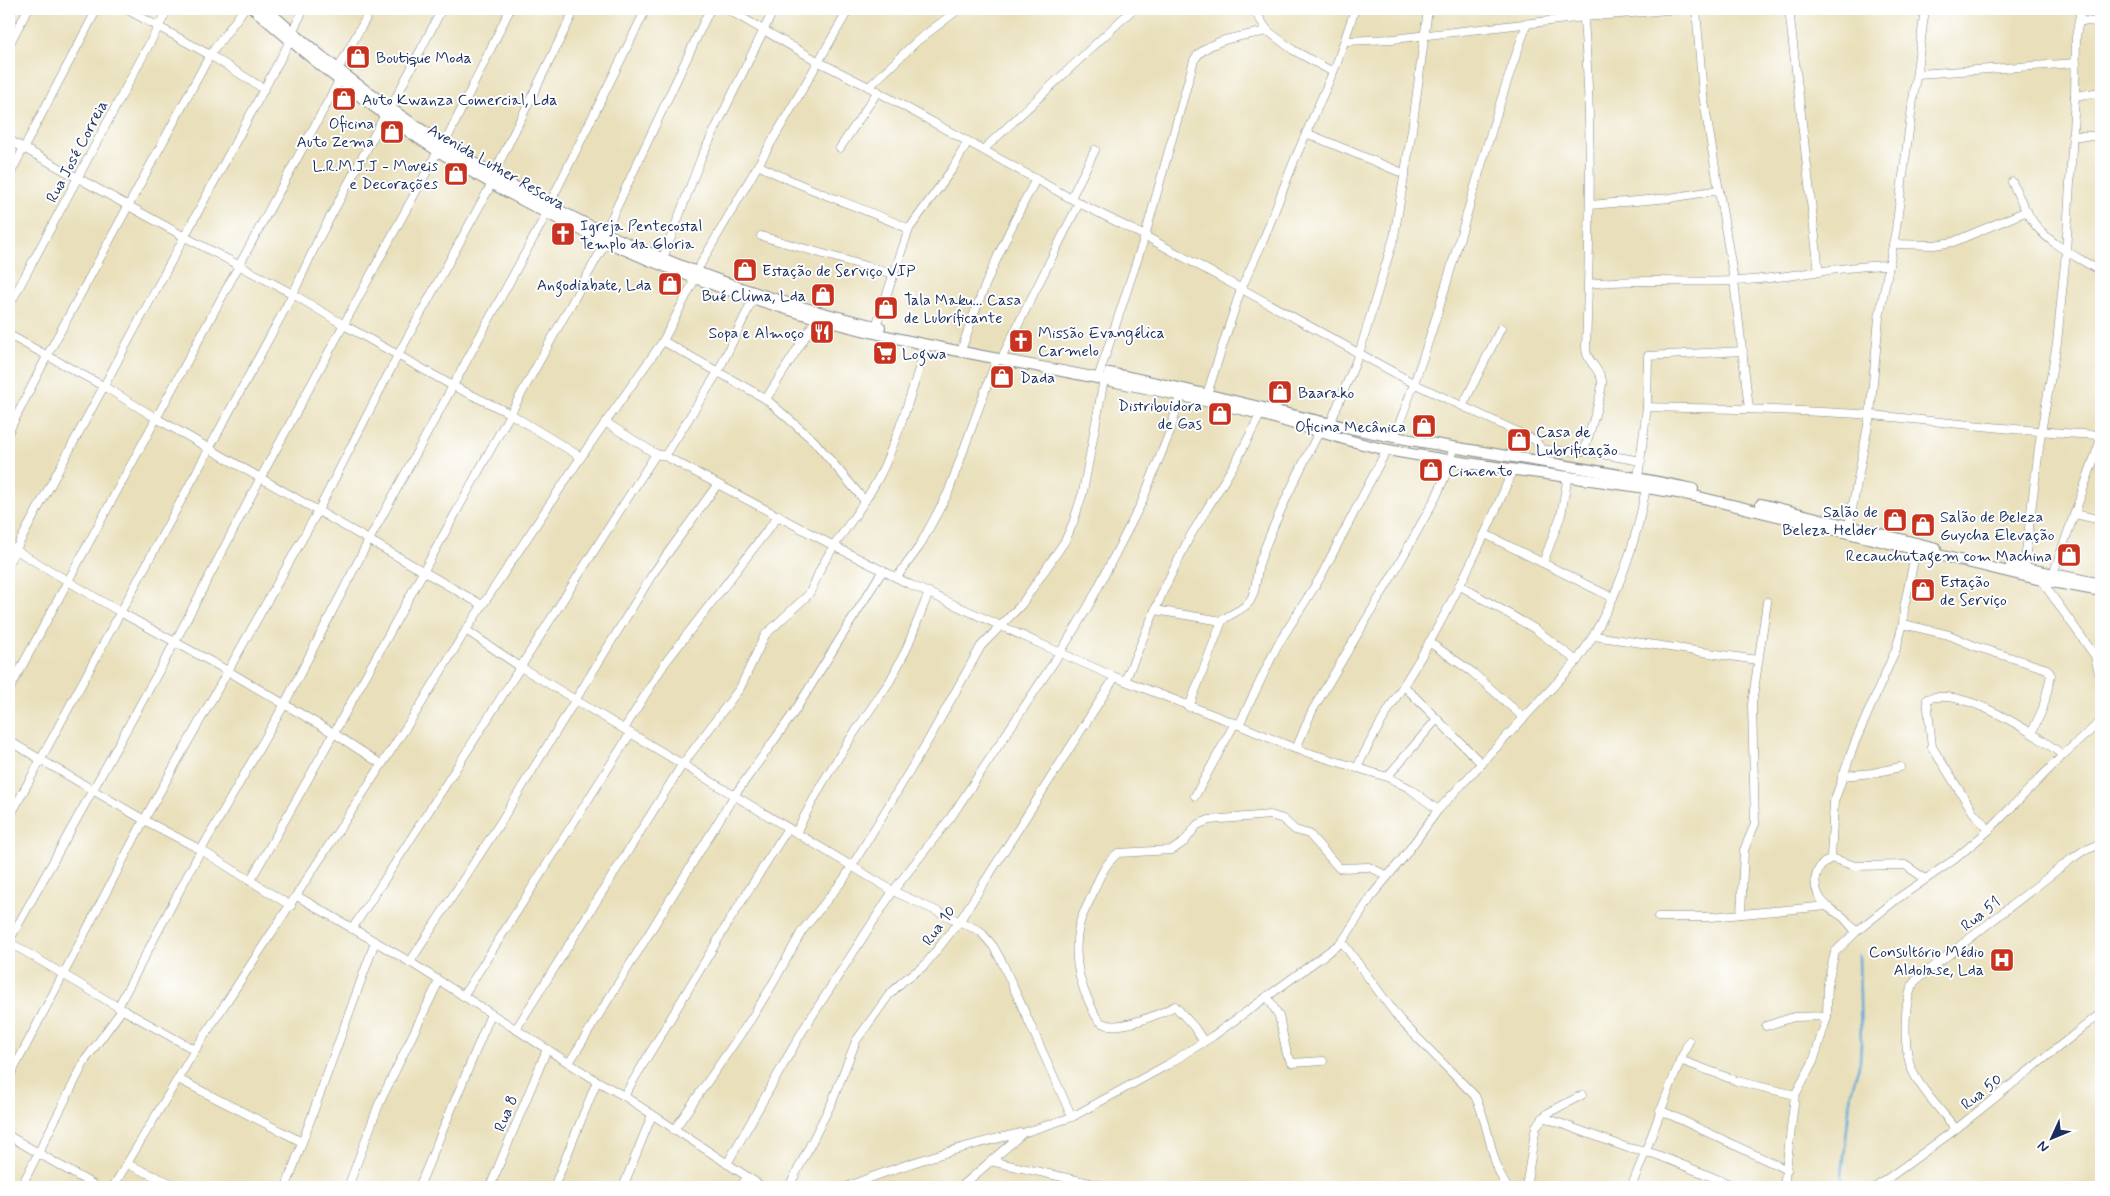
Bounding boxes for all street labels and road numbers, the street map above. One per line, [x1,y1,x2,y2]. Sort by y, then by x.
street label: Rua José Correia [41,97,113,207]
street label: Avenida Luther Rescova [424,119,569,215]
street label: Rua 51 [1957,892,2005,936]
street label: Rua 10 [917,902,961,950]
street label: Rua 50 [1957,1069,2007,1115]
street label: Rua 8 [490,1092,523,1135]

